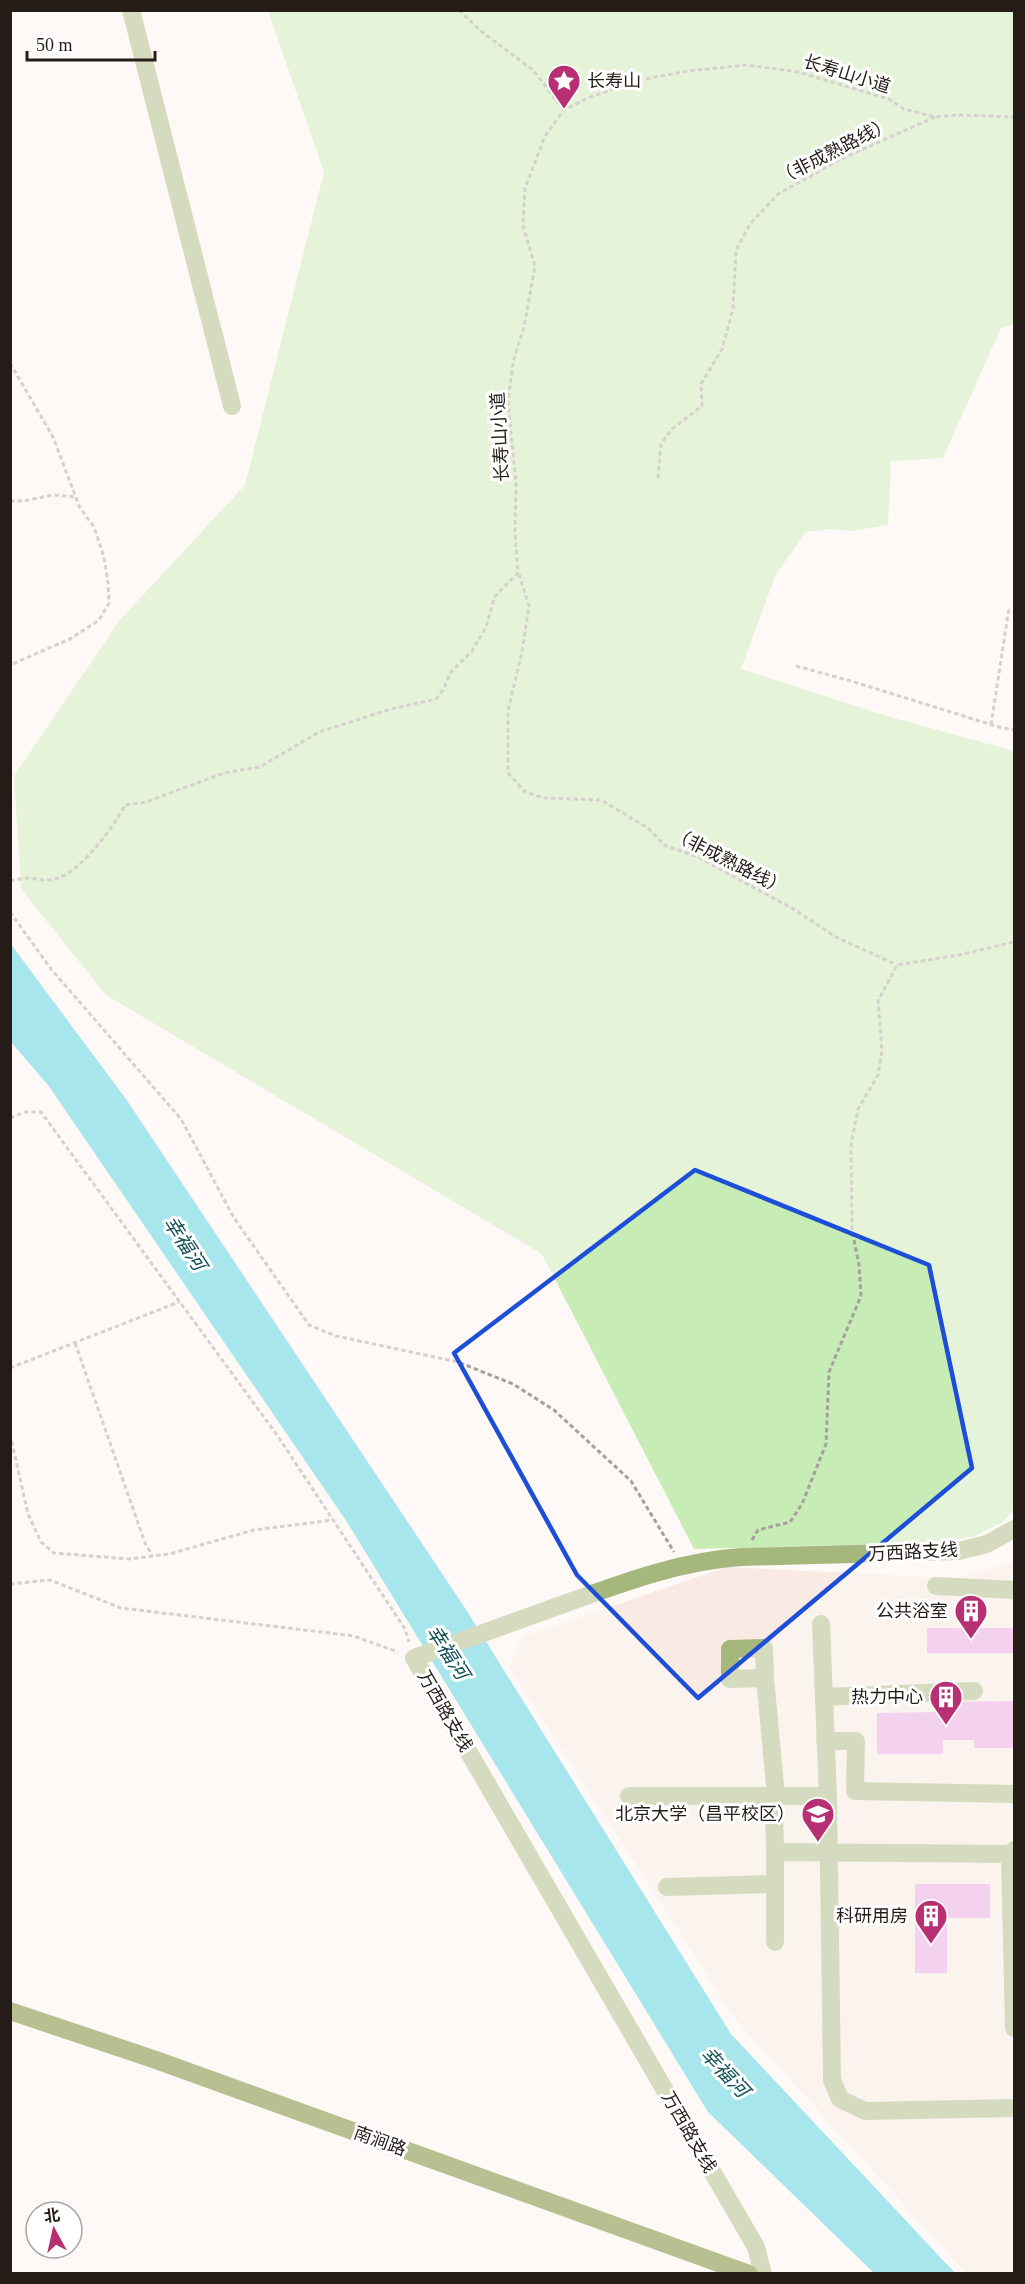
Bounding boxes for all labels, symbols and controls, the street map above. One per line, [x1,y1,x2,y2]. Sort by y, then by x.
scale bar [27,24,154,62]
text: 50 m [36,35,73,55]
street label: 长寿山小道 [801,51,893,97]
place icon: 长寿山 [546,63,582,110]
place label: 长寿山 [587,71,641,91]
street label: （非成熟路线） [773,113,895,189]
street label: 长寿山小道 [488,392,512,482]
street label: （非成熟路线） [668,823,790,899]
water label: 幸福河 [159,1212,213,1278]
street label: 万西路支线 [868,1540,958,1564]
building icon: 公共浴室 [953,1593,989,1640]
place label: 公共浴室 [876,1601,948,1621]
water label: 幸福河 [422,1621,476,1687]
street label: 万西路支线 [414,1667,476,1755]
building icon: 热力中心 [928,1679,964,1726]
place label: 热力中心 [851,1687,923,1707]
school or university icon: 北京大学（昌平校区） [800,1796,836,1843]
place label: 北京大学（昌平校区） [615,1804,795,1824]
building icon: 科研用房 [913,1898,949,1945]
place label: 科研用房 [836,1906,908,1926]
water label: 幸福河 [696,2043,756,2104]
street label: 万西路支线 [658,2088,720,2176]
street label: 南涧路 [351,2122,409,2160]
north arrow [24,2200,84,2260]
text: 北 [43,2206,61,2225]

